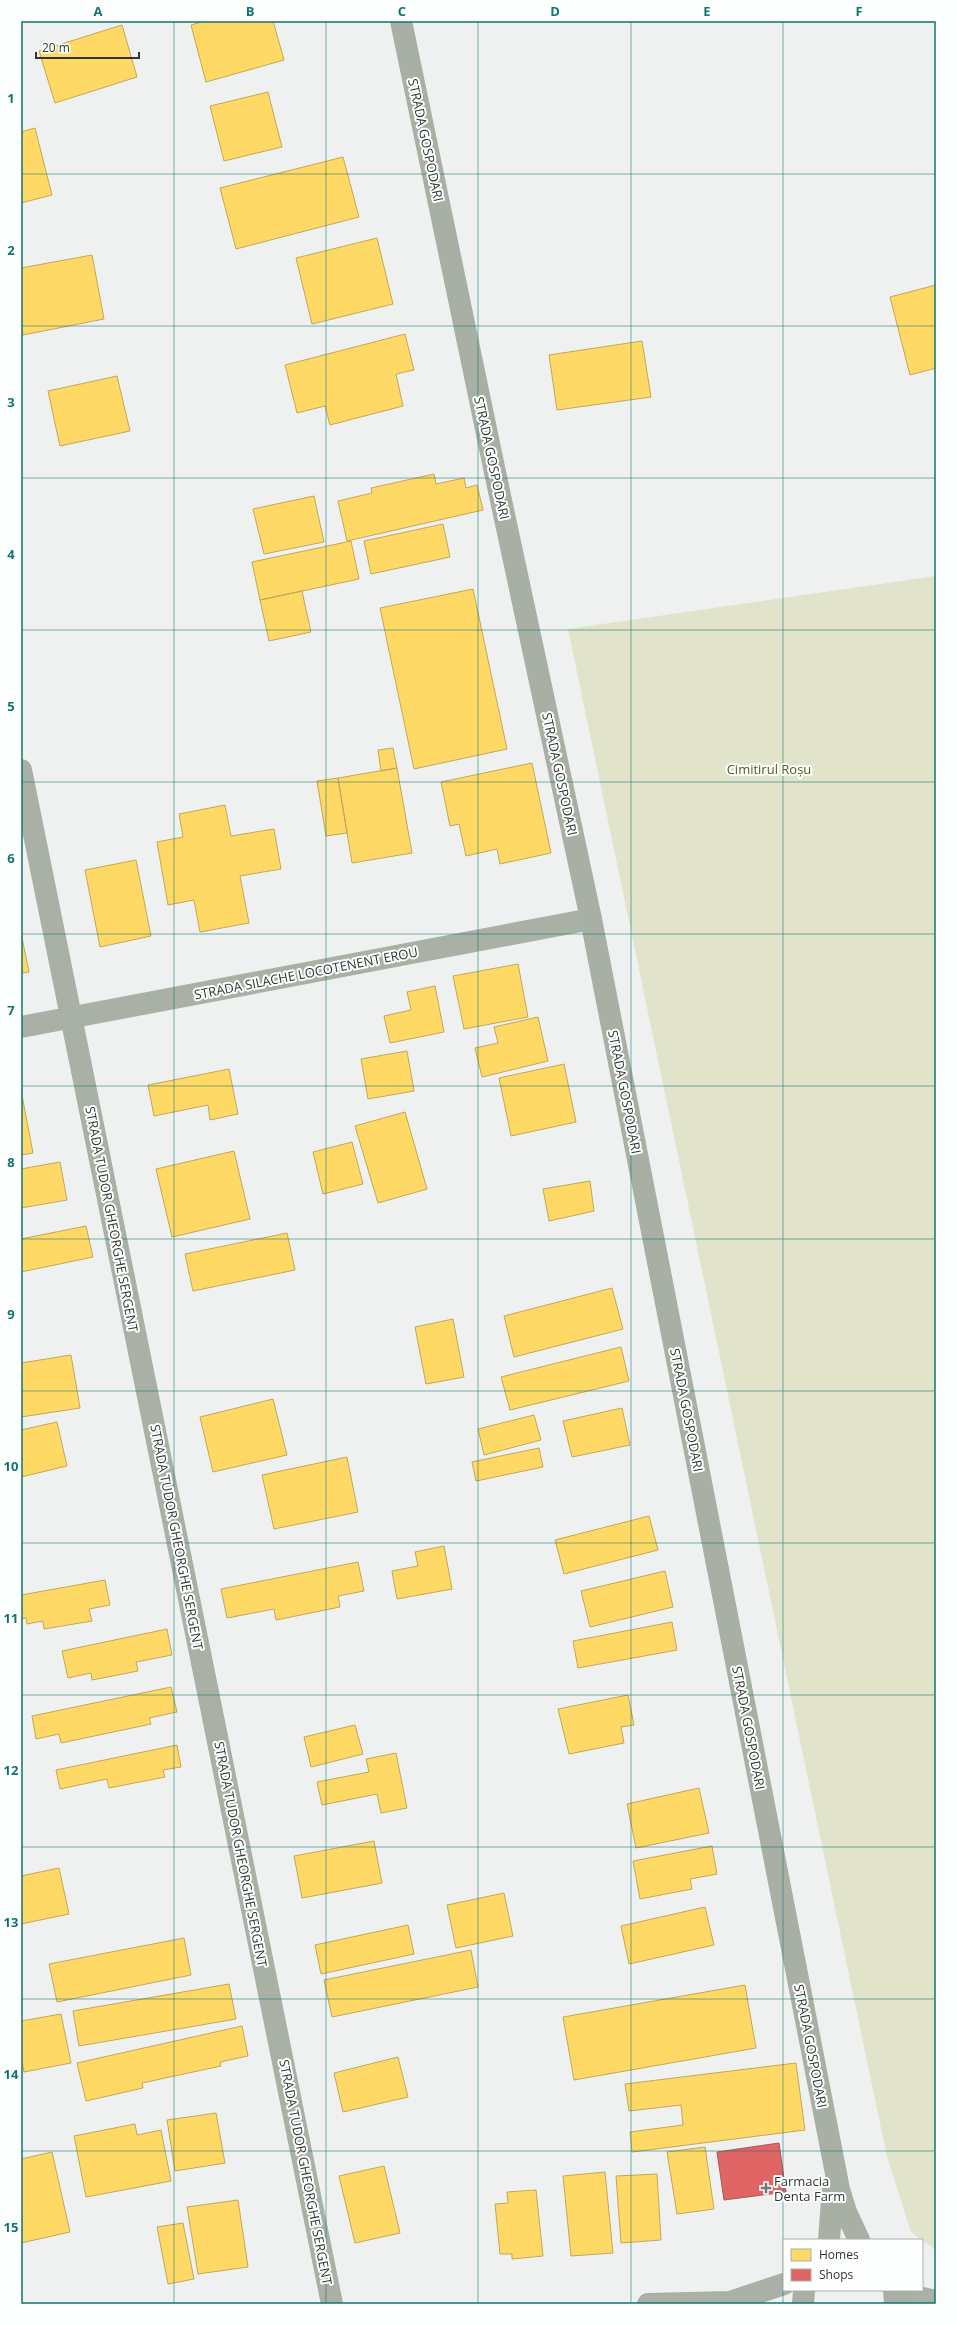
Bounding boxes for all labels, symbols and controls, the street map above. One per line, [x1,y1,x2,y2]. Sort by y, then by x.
text: A [94,2,103,20]
text: B [246,2,255,20]
text: C [398,2,406,20]
text: D [550,2,560,20]
text: E [703,2,711,20]
text: F [855,2,863,20]
scale bar [36,34,139,60]
text: 20 m [42,39,70,56]
street label: STRADA GOSPODARI [404,77,448,203]
text: 1 [7,89,15,107]
text: 2 [7,241,15,259]
text: 3 [7,393,15,411]
street label: STRADA GOSPODARI [470,395,514,521]
text: 4 [7,545,15,563]
text: 5 [7,697,15,715]
street label: STRADA GOSPODARI [538,711,582,837]
park label: Cimitirul Roșu [727,760,811,778]
text: 6 [7,849,15,867]
street label: STRADA SILACHE LOCOTENENT EROU [193,942,419,1004]
text: 7 [7,1001,15,1019]
street label: STRADA GOSPODARI [604,1029,646,1155]
street label: STRADA TUDOR GHEORGHE SERGENT [81,1105,143,1334]
text: 8 [7,1153,15,1171]
text: 9 [7,1305,15,1323]
street label: STRADA GOSPODARI [666,1347,708,1473]
street label: STRADA TUDOR GHEORGHE SERGENT [146,1423,208,1652]
text: 10 [4,1457,18,1475]
text: 11 [4,1609,18,1627]
street label: STRADA GOSPODARI [728,1665,770,1791]
street label: STRADA TUDOR GHEORGHE SERGENT [210,1740,272,1969]
text: 12 [4,1761,19,1779]
text: 13 [4,1913,18,1931]
street label: STRADA GOSPODARI [790,1983,832,2109]
street label: STRADA TUDOR GHEORGHE SERGENT [275,2058,337,2287]
text: 14 [4,2065,19,2083]
place label: Farmacia Denta Farm [774,2172,845,2205]
marker: Farmacia Denta Farm [761,2183,771,2193]
text: 15 [4,2218,18,2236]
legend [783,2239,923,2291]
text: Homes [819,2246,859,2263]
text: Shops [819,2266,854,2283]

